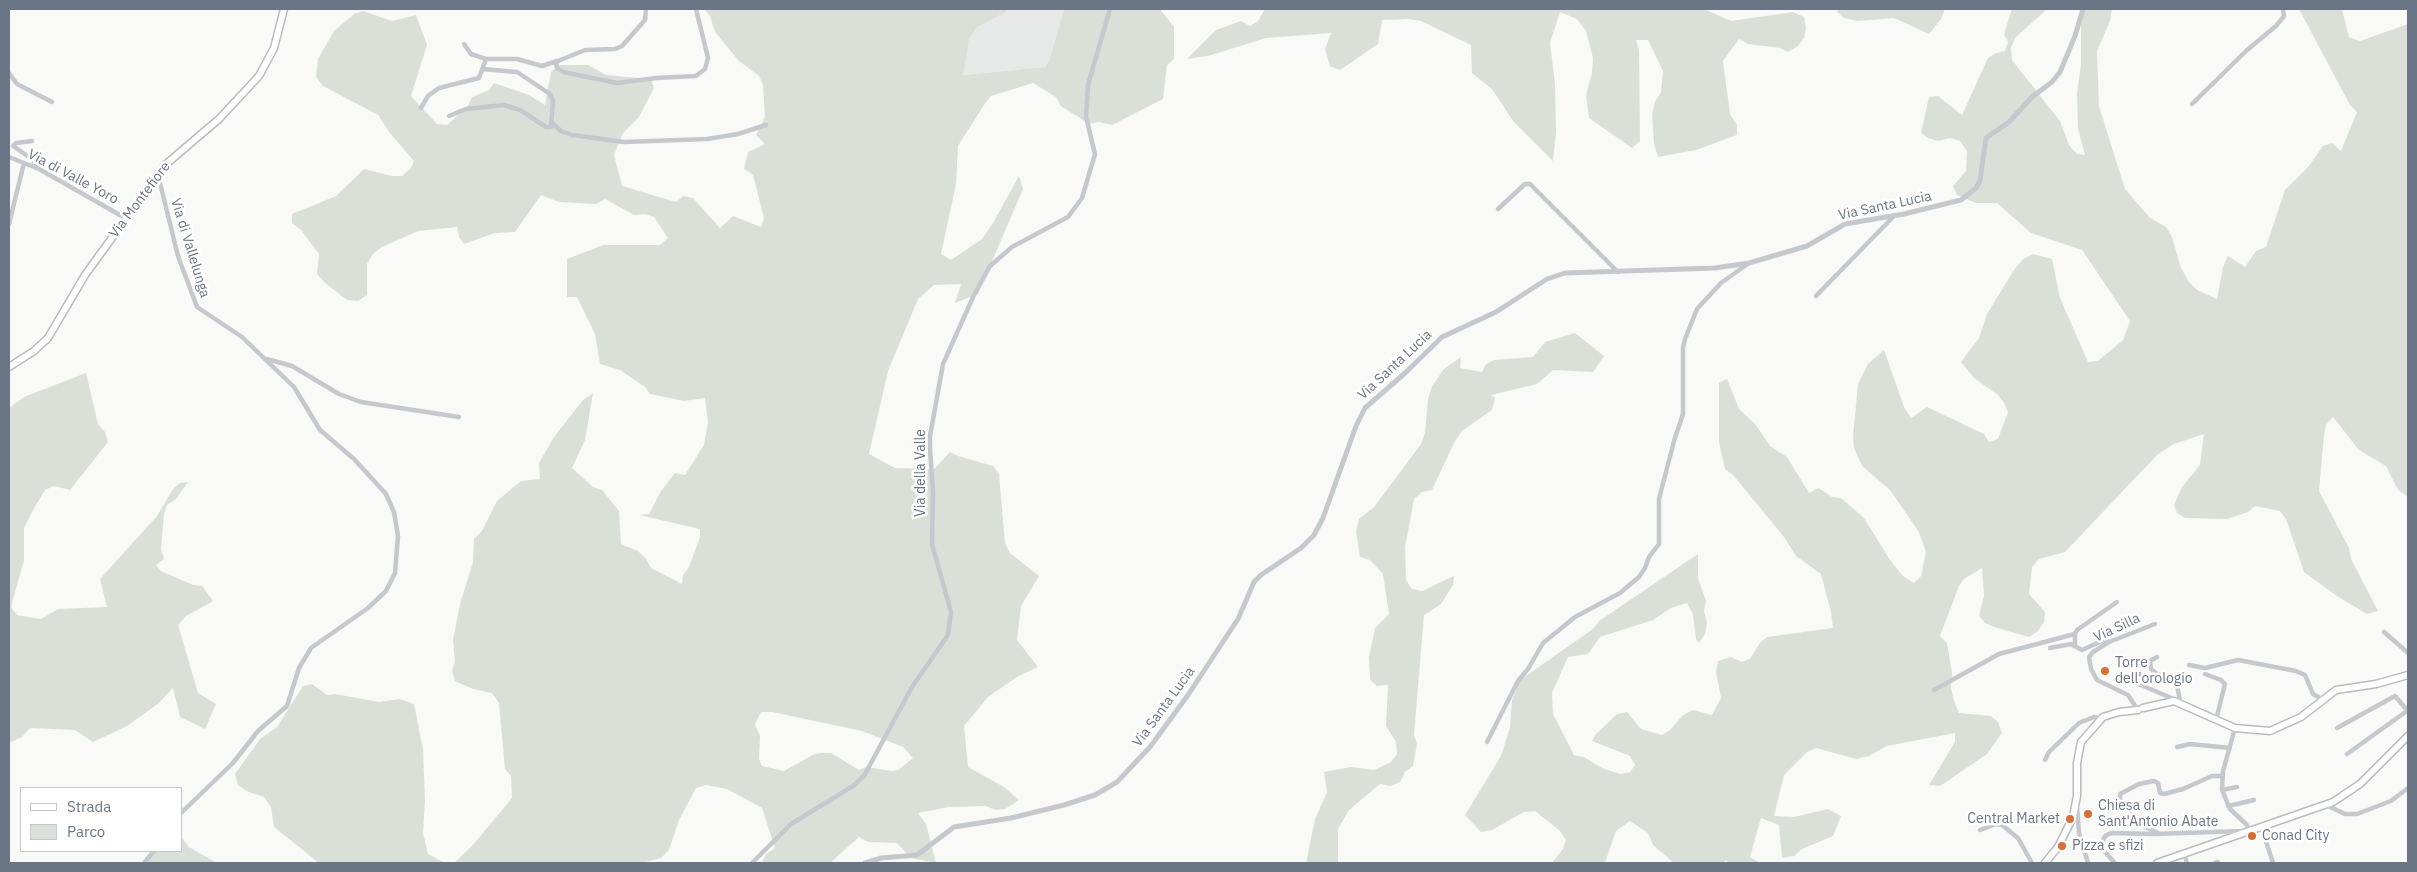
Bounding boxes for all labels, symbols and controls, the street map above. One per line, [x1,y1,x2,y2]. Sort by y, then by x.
street label: Via di Valle Yoro [25,146,121,208]
street label: Via Montefiore [106,159,174,241]
street label: Via Santa Lucia [1837,188,1933,224]
street label: Via di Vallelunga [167,196,213,300]
street label: Via Santa Lucia [1355,326,1435,404]
street label: Via della Valle [913,429,929,517]
street label: Via Silla [2091,610,2143,646]
place label: Torre dell'orologio [2115,655,2193,688]
street label: Via Santa Lucia [1129,664,1199,750]
marker: Torre dell'orologio [2099,665,2111,677]
legend [20,787,182,852]
text: Strada [67,797,111,816]
place label: Chiesa di Sant'Antonio Abate [2098,798,2218,830]
marker: Chiesa di Sant'Antonio Abate [2082,808,2094,820]
place label: Central Market [1967,811,2060,827]
marker: Central Market [2064,813,2076,825]
text: Parco [67,822,105,841]
place label: Conad City [2262,828,2329,844]
marker: Conad City [2246,830,2258,842]
place label: Pizza e sfizi [2072,838,2143,854]
marker: Pizza e sfizi [2056,840,2068,852]

